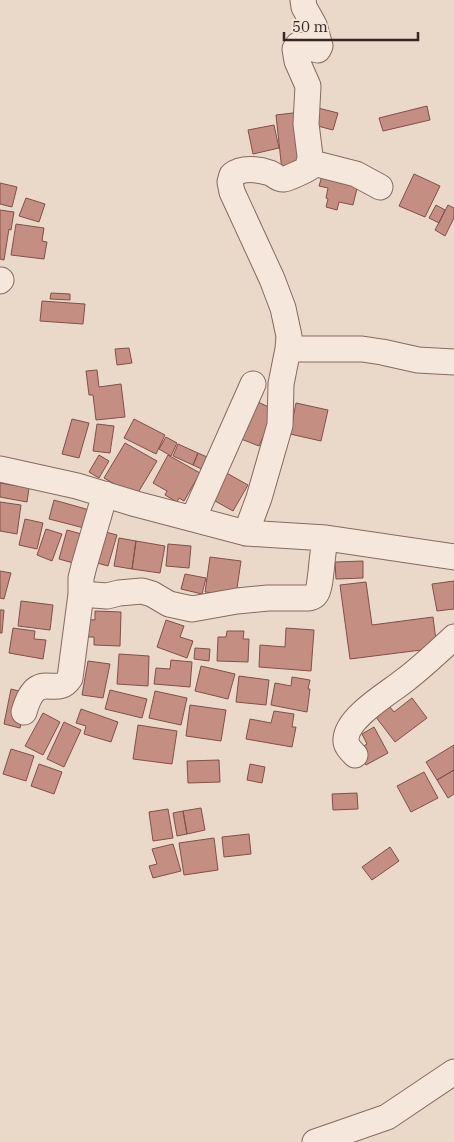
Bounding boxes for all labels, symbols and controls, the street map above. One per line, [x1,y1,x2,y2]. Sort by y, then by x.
scale bar [284,10,418,42]
text: 50 m [292,17,328,36]

